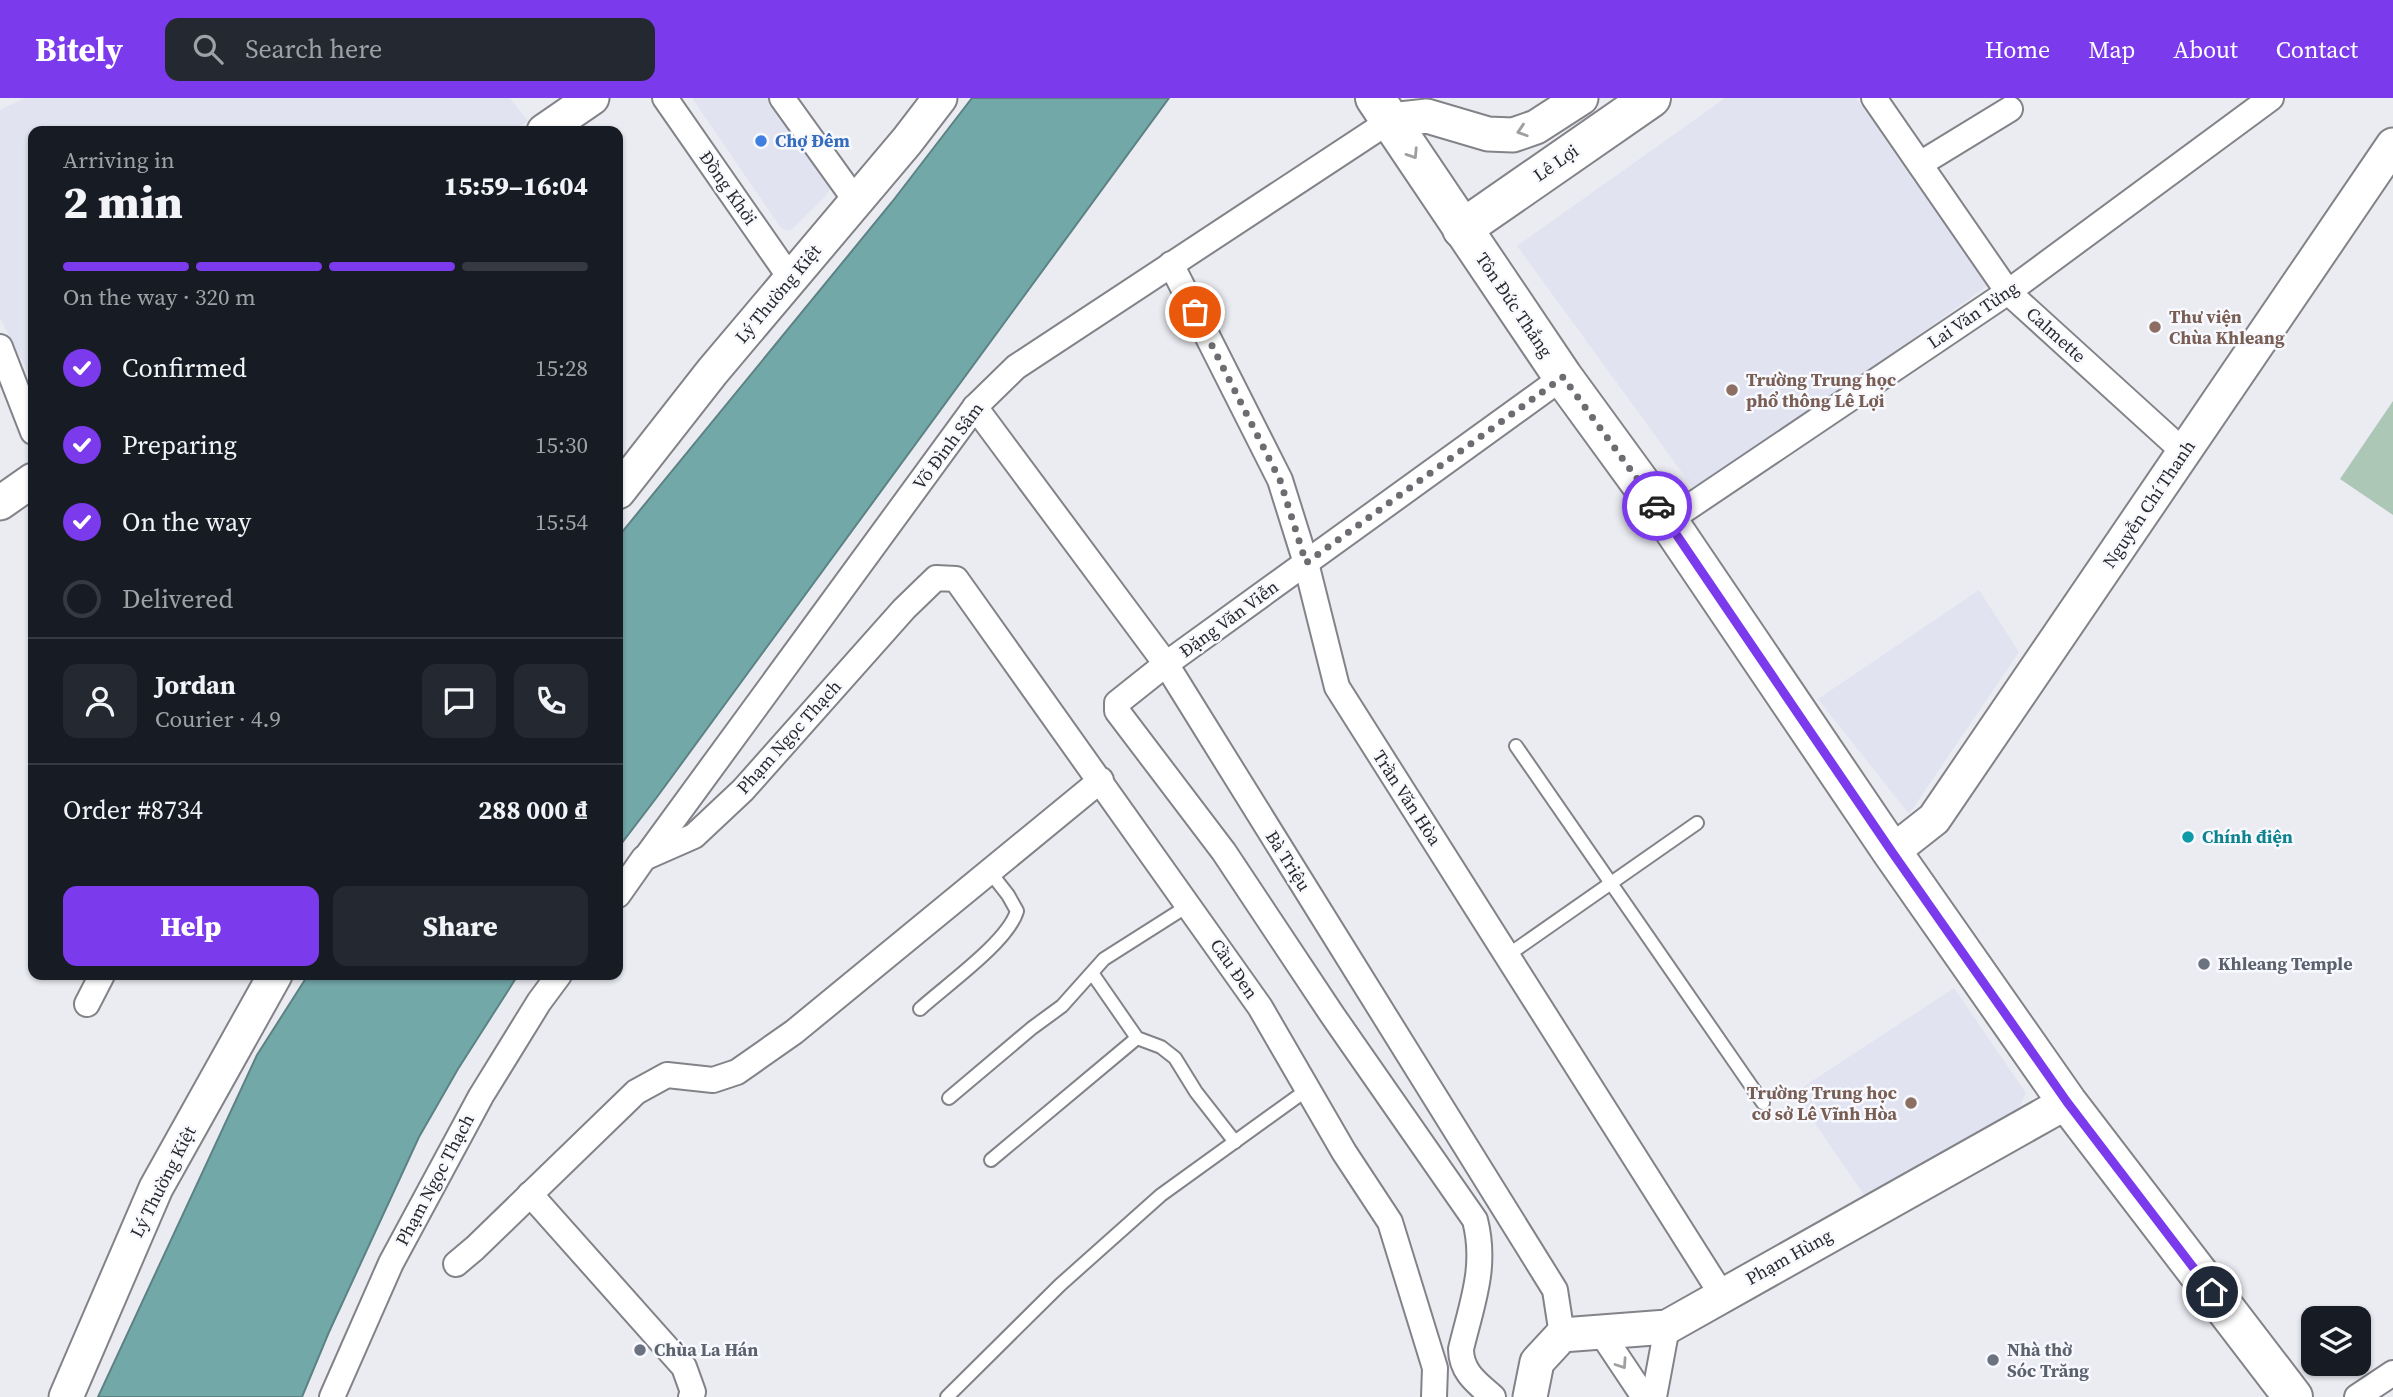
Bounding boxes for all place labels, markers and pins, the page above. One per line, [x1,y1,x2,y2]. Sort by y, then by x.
place label: Chợ Đêm [775,128,850,153]
marker: Chợ Đêm [753,133,769,149]
pin [1165,282,1225,342]
place label: Thư viện Chùa Khleang [2169,304,2285,350]
marker: Thư viện Chùa Khleang [2147,319,2163,335]
place label: Trường Trung học phổ thông Lê Lợi [1746,367,1896,413]
marker: Trường Trung học phổ thông Lê Lợi [1724,382,1740,398]
place label: Chính điện [2202,824,2293,849]
marker: Chính điện [2180,829,2196,845]
place label: Khleang Temple [2218,951,2353,976]
marker: Khleang Temple [2196,956,2212,972]
place label: Trường Trung học cơ sở Lê Vĩnh Hòa [1747,1080,1897,1126]
marker: Trường Trung học cơ sở Lê Vĩnh Hòa [1903,1095,1919,1111]
pin [2182,1262,2242,1322]
place label: Chùa La Hán [654,1337,758,1362]
place label: Nhà thờ Sóc Trăng [2007,1337,2089,1383]
marker: Chùa La Hán [632,1342,648,1358]
marker: Nhà thờ Sóc Trăng [1985,1352,2001,1368]

